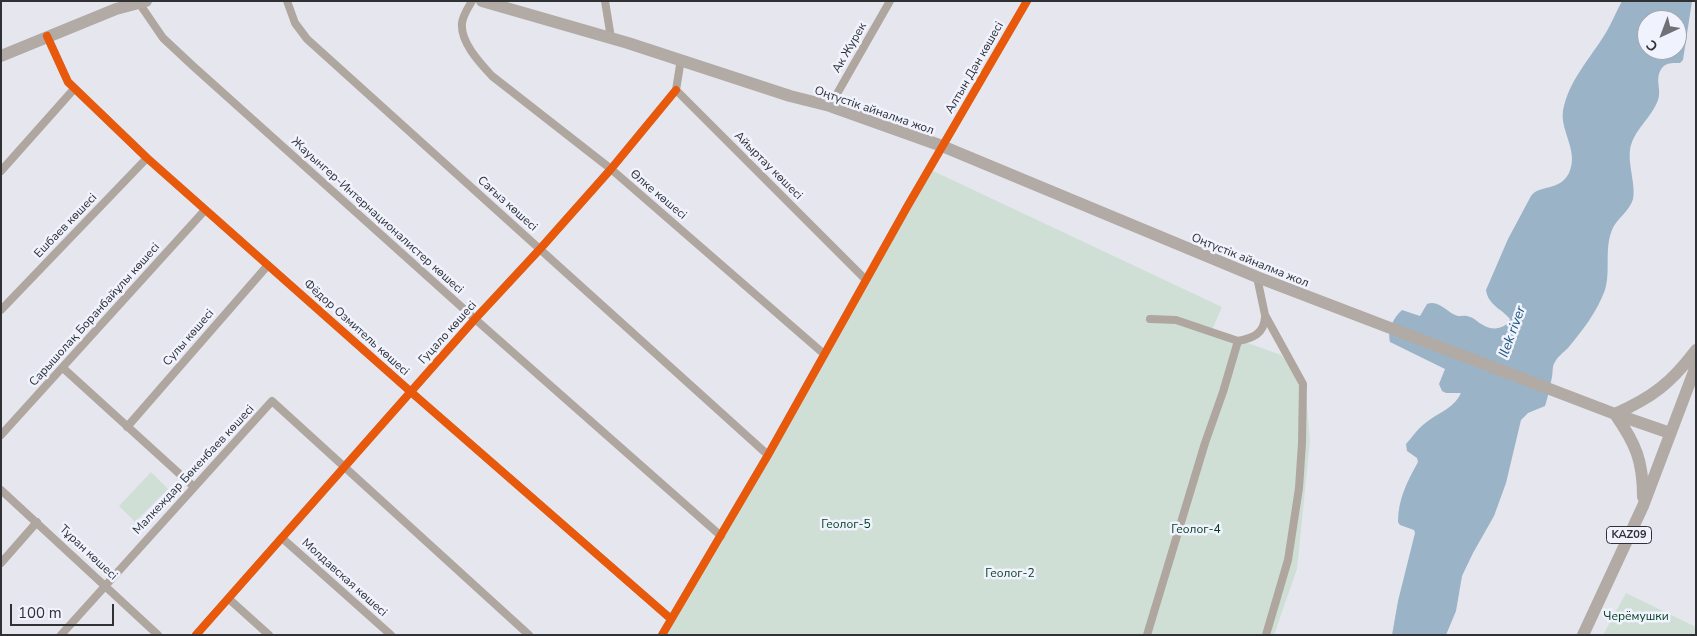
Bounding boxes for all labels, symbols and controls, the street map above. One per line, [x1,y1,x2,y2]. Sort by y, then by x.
north arrow [1637,10,1687,60]
street label: Ак Журек [830,20,870,76]
street label: Алтын Дән көшесі [943,20,1007,116]
text: С [1642,35,1662,56]
street label: Оңтүстік айналма жол [812,84,936,138]
street label: Айыртау көшесі [731,129,805,203]
street label: Жауынгер-Интернационалистер көшесі [288,135,466,297]
street label: Өлке көшесі [627,167,689,223]
street label: Сағыз көшесі [474,173,540,235]
street label: Ешбаев көшесі [32,191,100,261]
street label: Оңтүстік айналма жол [1189,231,1311,291]
street label: Сарышолақ Боранбайұлы көшесі [27,240,163,390]
street label: Фёдор Озмитель көшесі [300,277,412,379]
street label: Гуцало көшесі [416,298,480,368]
water label: Ilek river [1496,304,1530,360]
street label: Сулы көшесі [161,307,217,369]
street label: Малкеждар Бөкенбаев көшесі [130,402,258,538]
park label: Геолог-5 [821,518,871,532]
street label: Тұран көшесі [56,522,120,584]
park label: Геолог-4 [1171,523,1221,537]
road number: KAZ09 [1606,526,1652,544]
street label: Молдавская көшесі [298,536,390,620]
park label: Геолог-2 [985,567,1035,581]
scale bar [12,594,116,626]
text: 100 m [18,603,62,623]
park label: Черёмушки [1603,610,1669,624]

